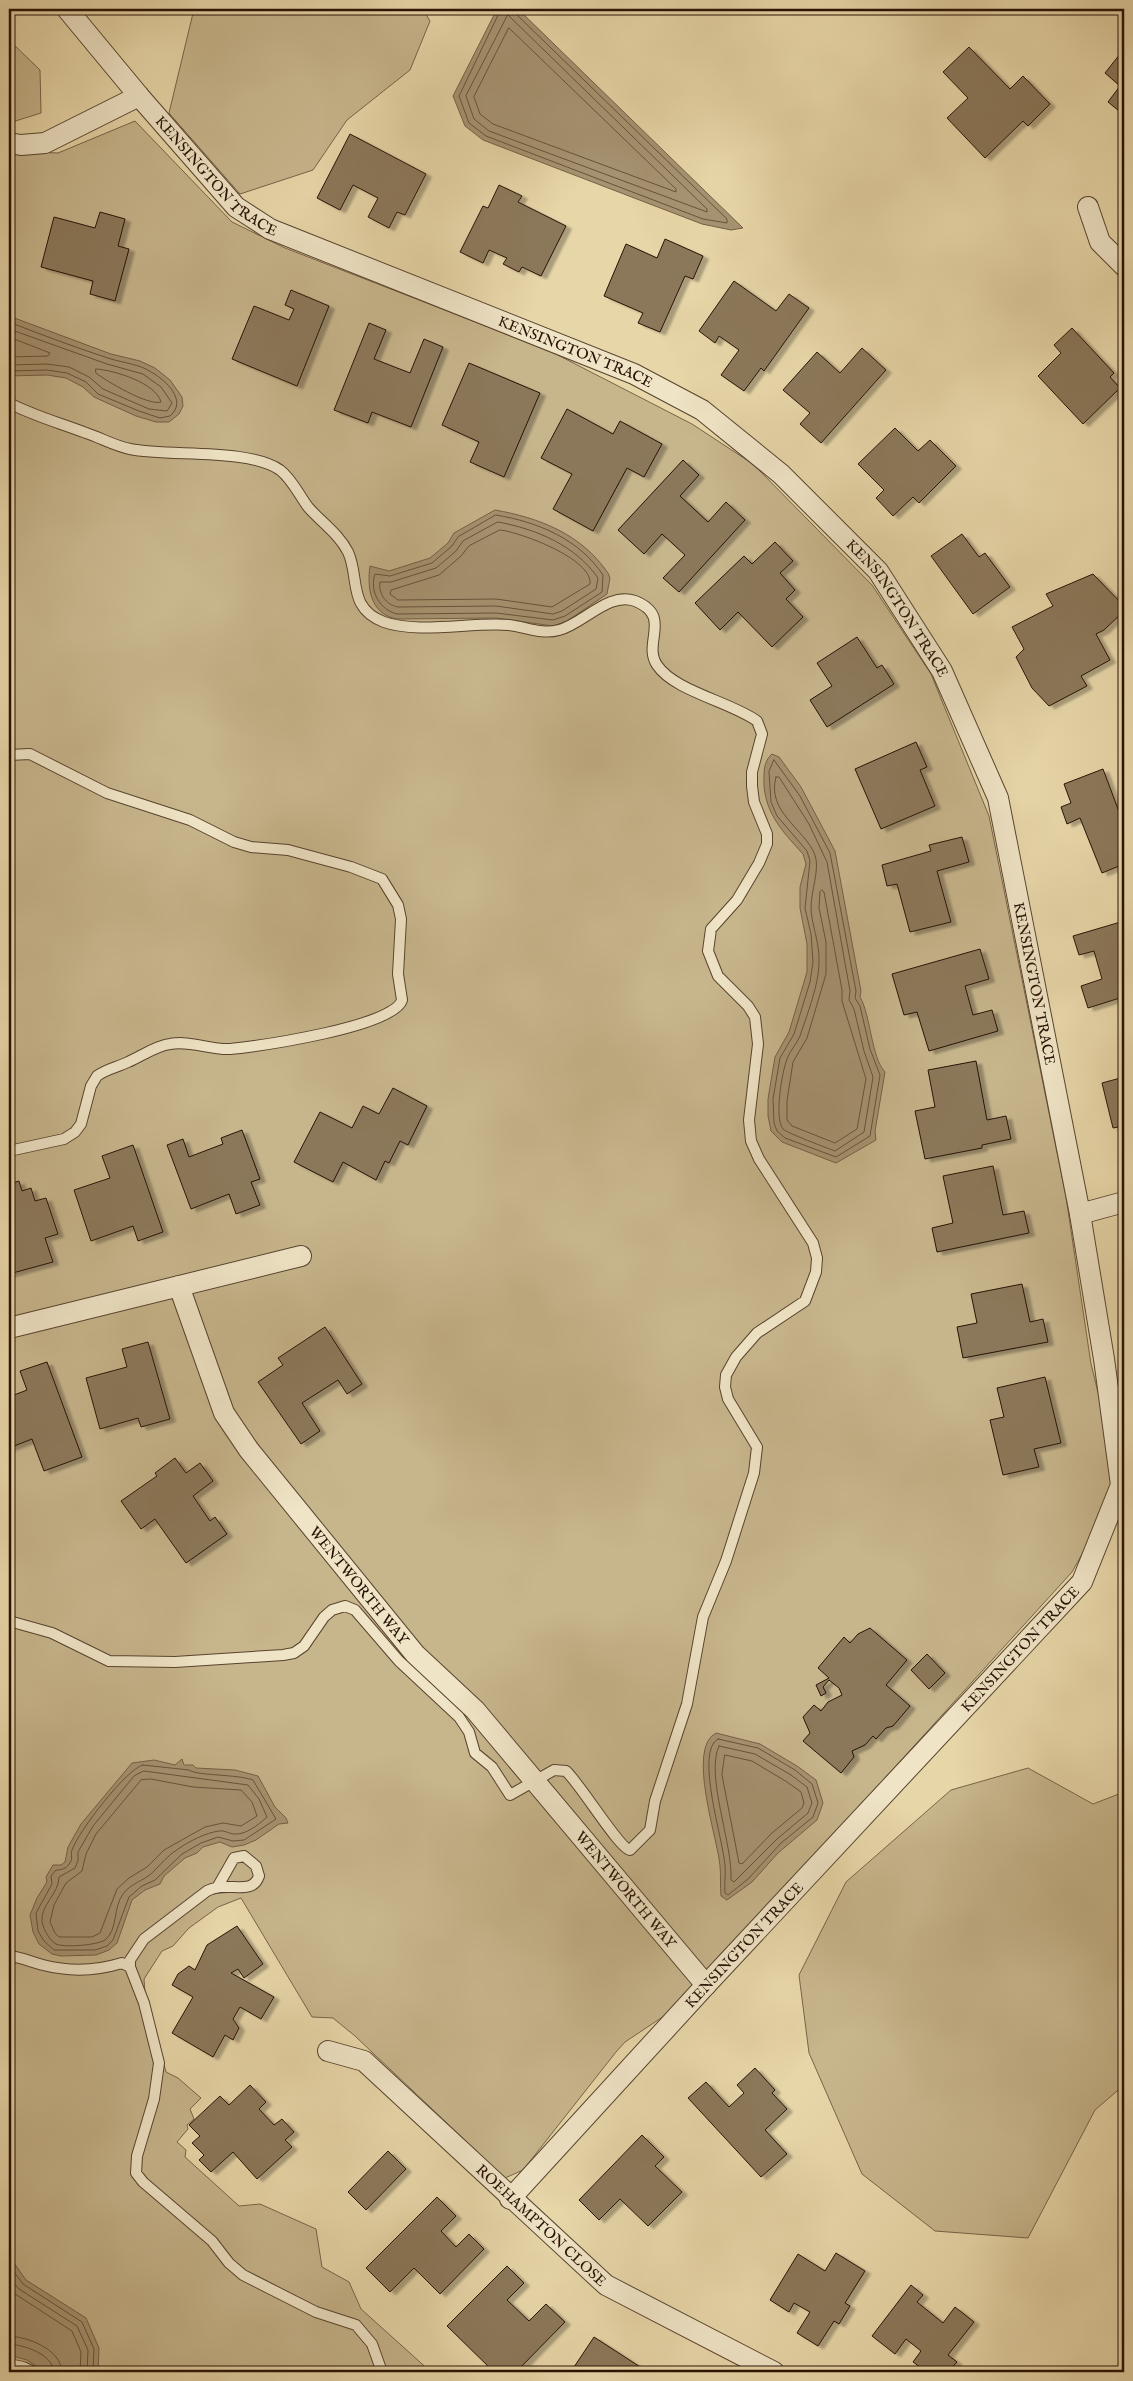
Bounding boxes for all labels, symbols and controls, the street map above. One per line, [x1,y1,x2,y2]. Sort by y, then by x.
street label: KENSINGTON TRACE [151,112,280,241]
street label: KENSINGTON TRACE [495,312,656,392]
street label: KENSINGTON TRACE [842,535,953,680]
street label: KENSINGTON TRACE [1009,900,1059,1067]
street label: WENTWORTH WAY [305,1523,413,1649]
street label: KENSINGTON TRACE [957,1582,1084,1716]
street label: WENTWORTH WAY [571,1827,681,1953]
street label: KENSINGTON TRACE [681,1878,808,2012]
street label: ROEHAMPTON CLOSE [472,2160,610,2291]

